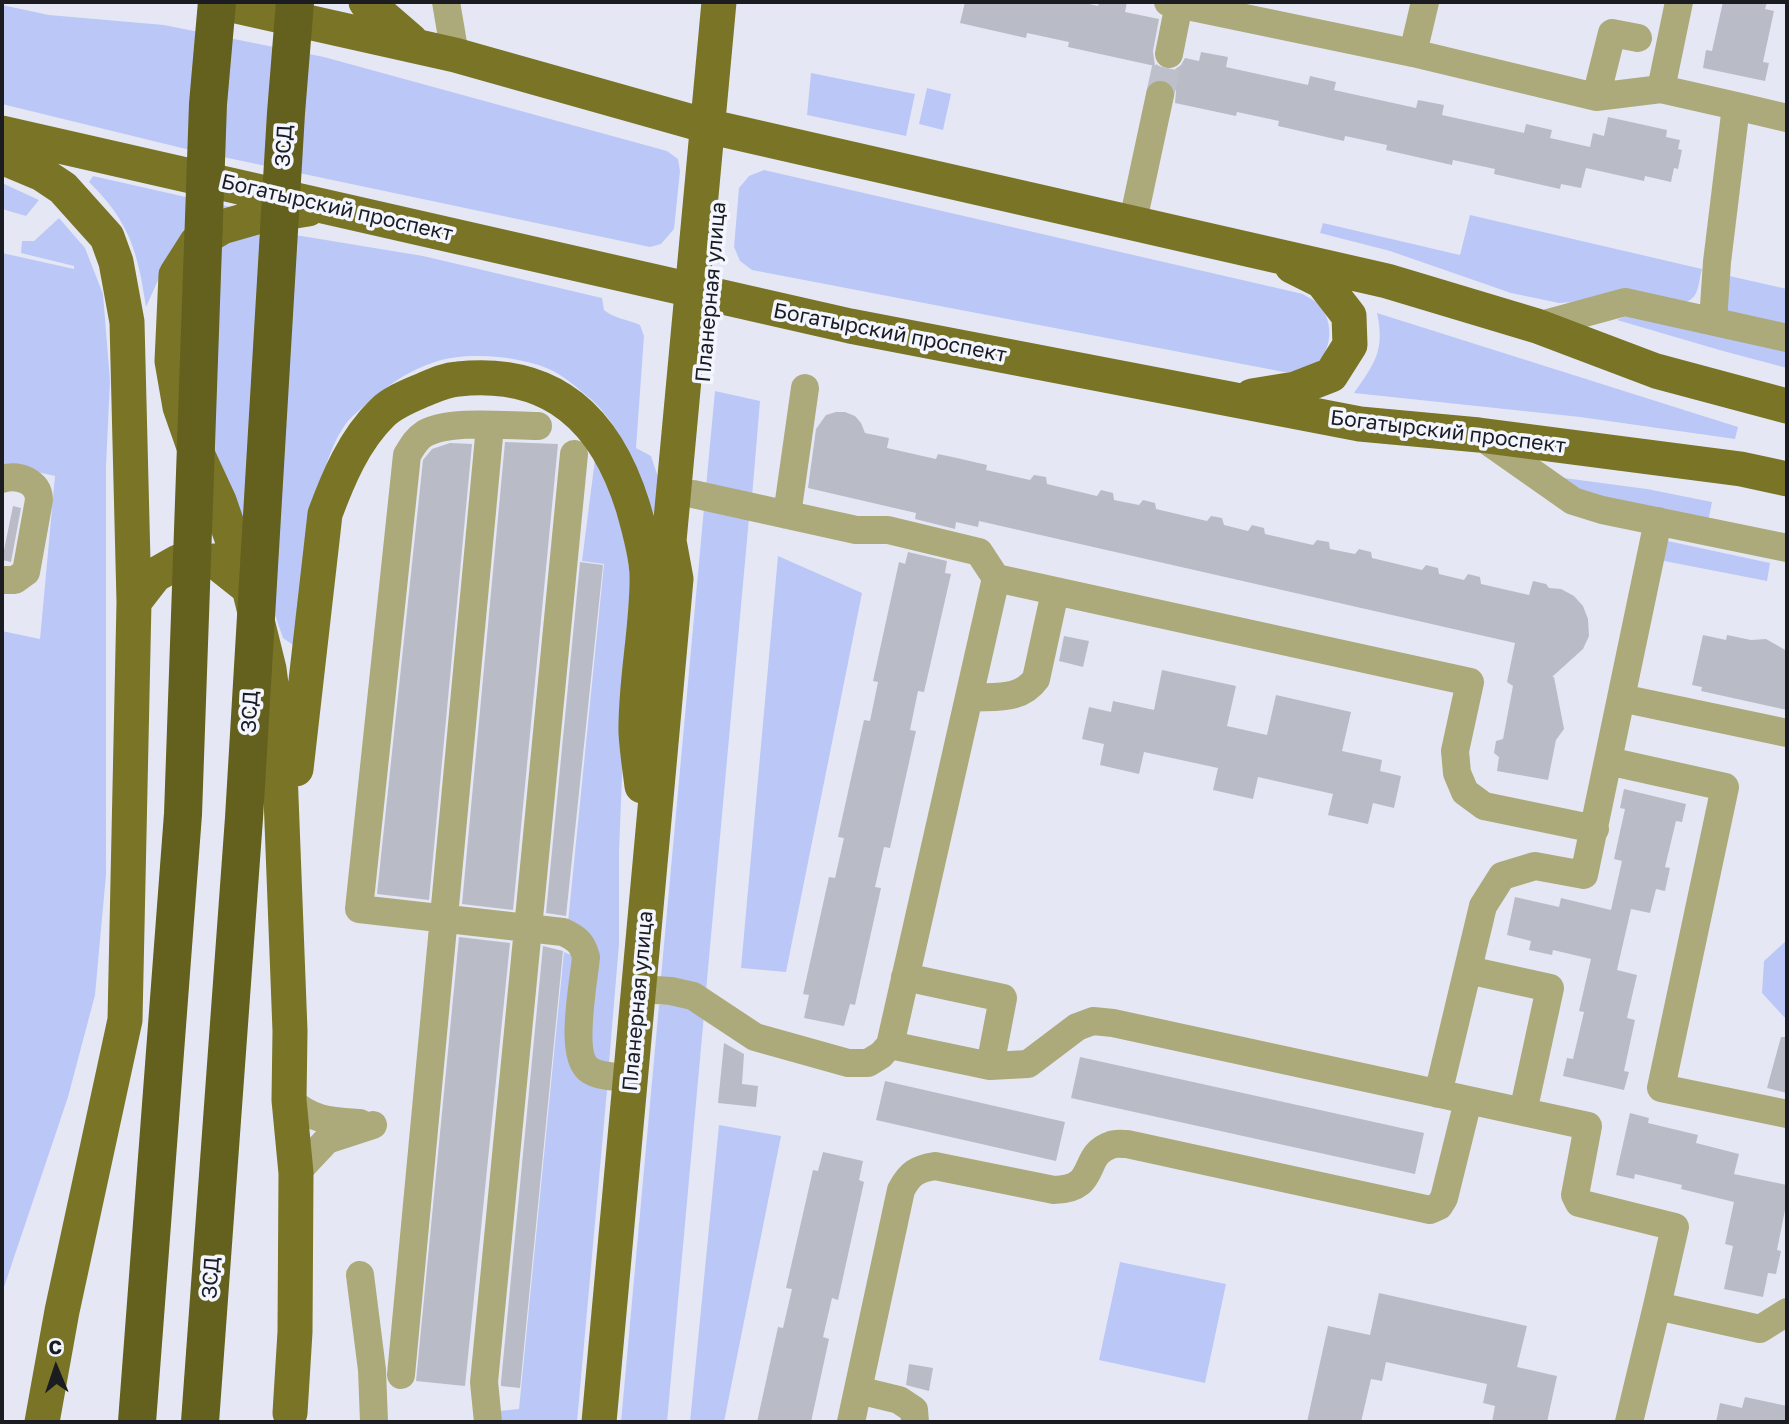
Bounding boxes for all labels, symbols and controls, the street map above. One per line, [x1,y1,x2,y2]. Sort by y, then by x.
street label: ЗСД [270,124,298,168]
street label: Богатырский проспект [219,169,455,247]
street label: Планерная улица [691,201,731,383]
street label: Богатырский проспект [771,298,1009,368]
street label: Богатырский проспект [1329,405,1567,459]
street label: ЗСД [236,690,264,734]
street label: Планерная улица [618,910,658,1092]
street label: ЗСД [197,1256,225,1300]
north arrow [21,1333,91,1403]
text: С [48,1335,62,1358]

